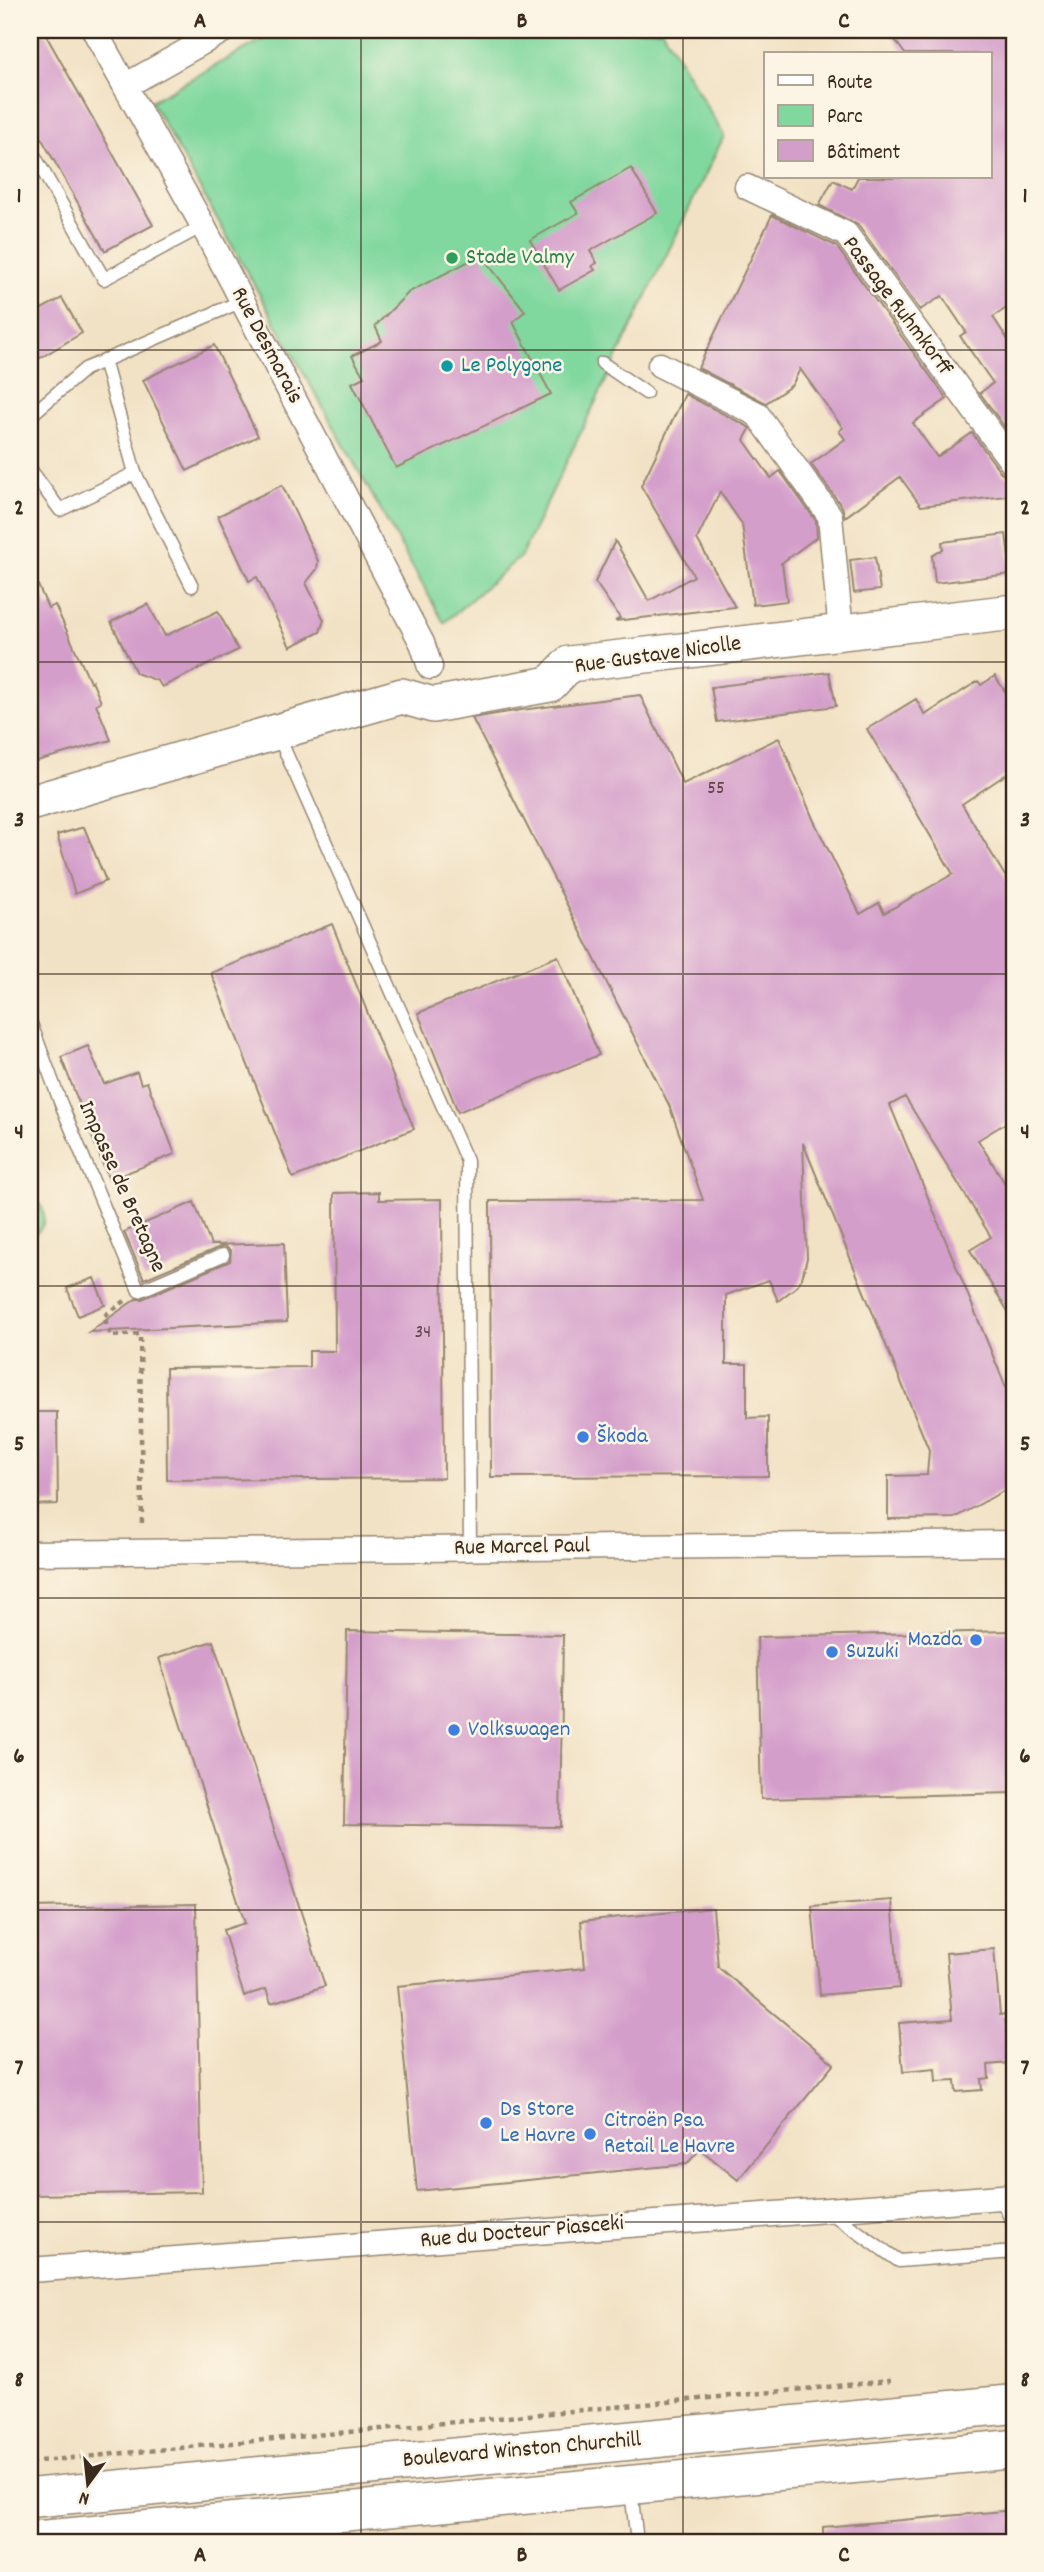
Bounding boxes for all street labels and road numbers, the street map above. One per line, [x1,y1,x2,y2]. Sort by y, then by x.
street label: Passage Ruhmkorff [833,230,961,384]
street label: Rue Desmarais [221,282,311,410]
street label: Rue Gustave Nicolle [572,628,744,684]
street label: Impasse de Bretagne [68,1096,174,1278]
street label: Rue Marcel Paul [454,1530,591,1566]
street label: Rue du Docteur Piasceki [419,2208,625,2258]
street label: Boulevard Winston Churchill [401,2424,643,2478]

